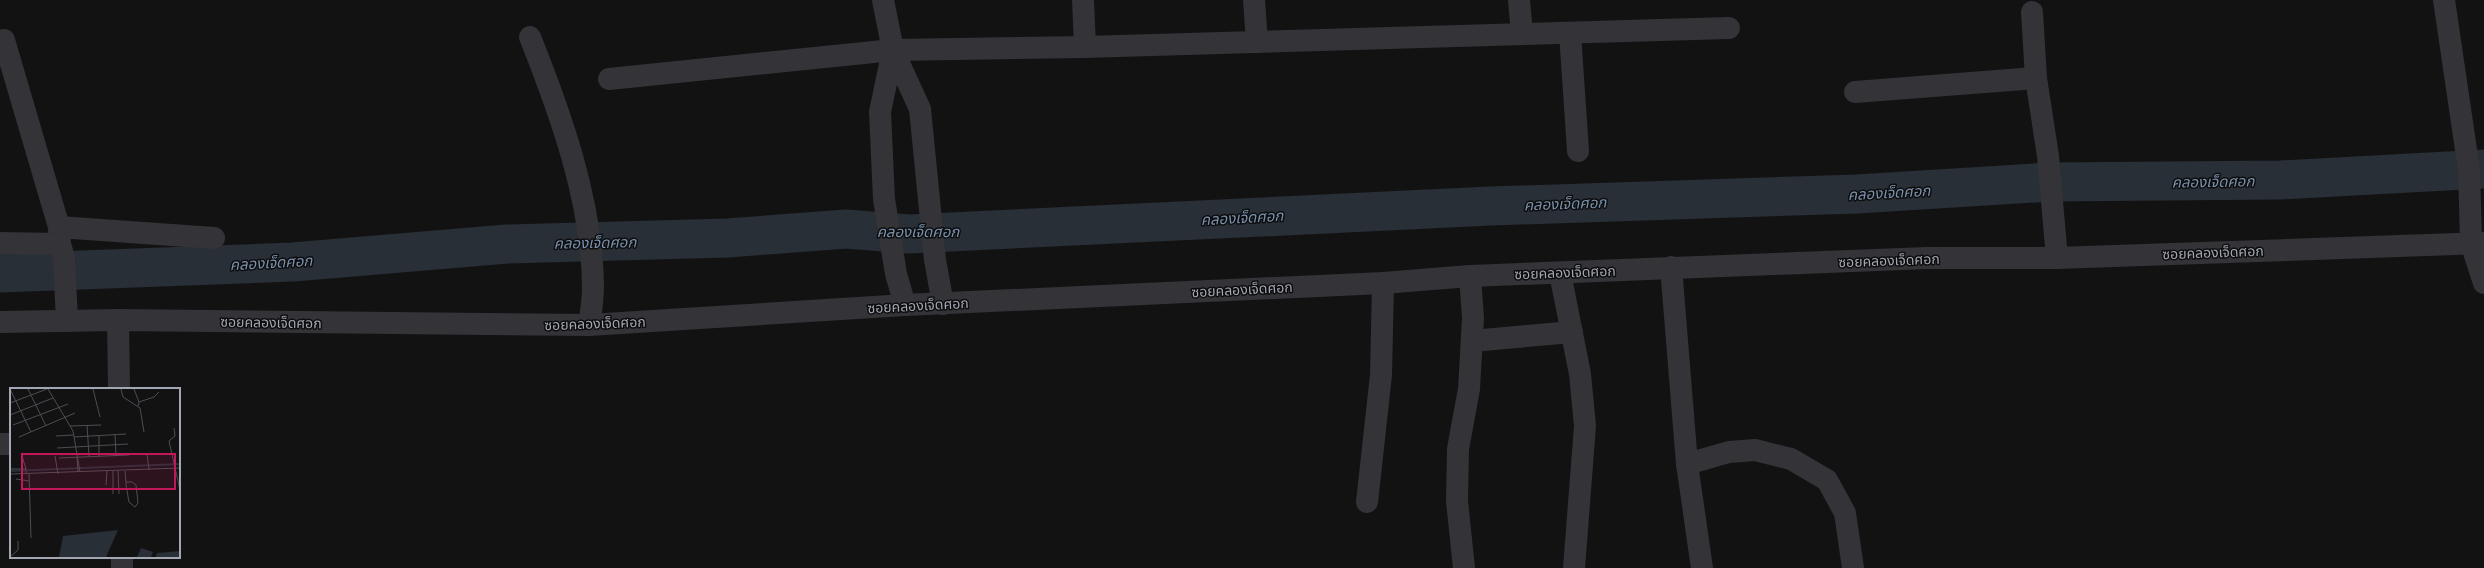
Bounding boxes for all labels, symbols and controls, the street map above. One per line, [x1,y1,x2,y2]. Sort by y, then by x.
water label: คลองเจ็ดศอก [2172,171,2255,191]
water label: คลองเจ็ดศอก [1847,181,1932,203]
water label: คลองเจ็ดศอก [1523,193,1608,213]
water label: คลองเจ็ดศอก [1200,206,1285,228]
water label: คลองเจ็ดศอก [877,222,960,240]
water label: คลองเจ็ดศอก [554,232,637,252]
street label: ซอยคลองเจ็ดศอก [2162,242,2264,262]
street label: ซอยคลองเจ็ดศอก [1838,250,1940,270]
water label: คลองเจ็ดศอก [229,251,314,273]
street label: ซอยคลองเจ็ดศอก [1514,262,1616,282]
street label: ซอยคลองเจ็ดศอก [1191,278,1293,300]
street label: ซอยคลองเจ็ดศอก [867,294,969,316]
street label: ซอยคลองเจ็ดศอก [220,313,322,331]
street label: ซอยคลองเจ็ดศอก [544,313,646,333]
inset map [10,388,180,558]

